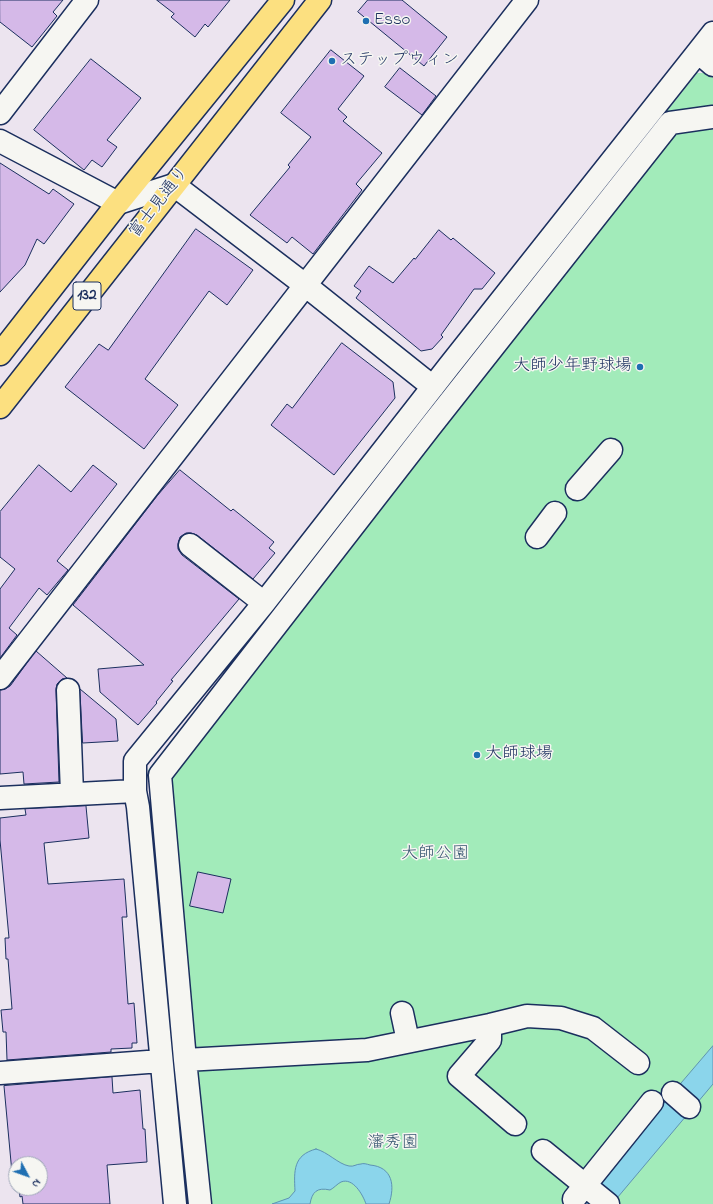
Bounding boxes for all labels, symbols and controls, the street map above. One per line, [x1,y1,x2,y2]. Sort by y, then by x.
place label: Esso [374,11,410,31]
marker: Esso [361,16,371,26]
place label: ステップウィン [340,51,459,71]
marker: ステップウィン [327,56,337,66]
street label: 富士見通り [126,163,194,243]
road number: 132 [73,282,101,310]
place label: 大師少年野球場 [513,357,632,377]
marker: 大師少年野球場 [635,362,645,372]
place label: 大師球場 [485,745,553,765]
marker: 大師球場 [472,750,482,760]
park label: 大師公園 [401,845,469,865]
park label: 瀋秀園 [368,1134,418,1154]
north arrow [8,1156,48,1196]
text: N [28,1175,45,1191]

